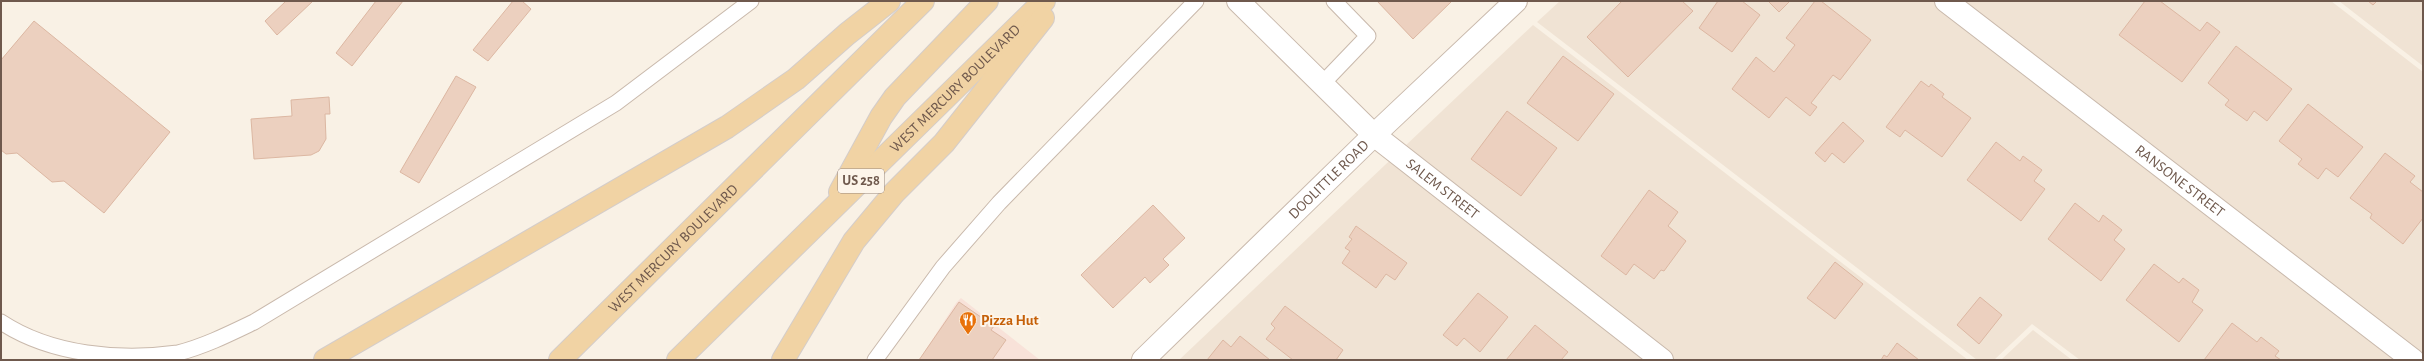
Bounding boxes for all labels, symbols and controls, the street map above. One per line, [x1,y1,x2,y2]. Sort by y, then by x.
street label: WEST MERCURY BOULEVARD [887,21,1023,155]
street label: DOOLITTLE ROAD [1286,137,1372,221]
street label: RANSONE STREET [2132,142,2228,220]
street label: SALEM STREET [1403,156,1482,222]
road number: US 258 [838,169,884,193]
street label: WEST MERCURY BOULEVARD [605,181,741,315]
restaurant icon: Pizza Hut [958,310,978,335]
place label: Pizza Hut [981,313,1039,328]

